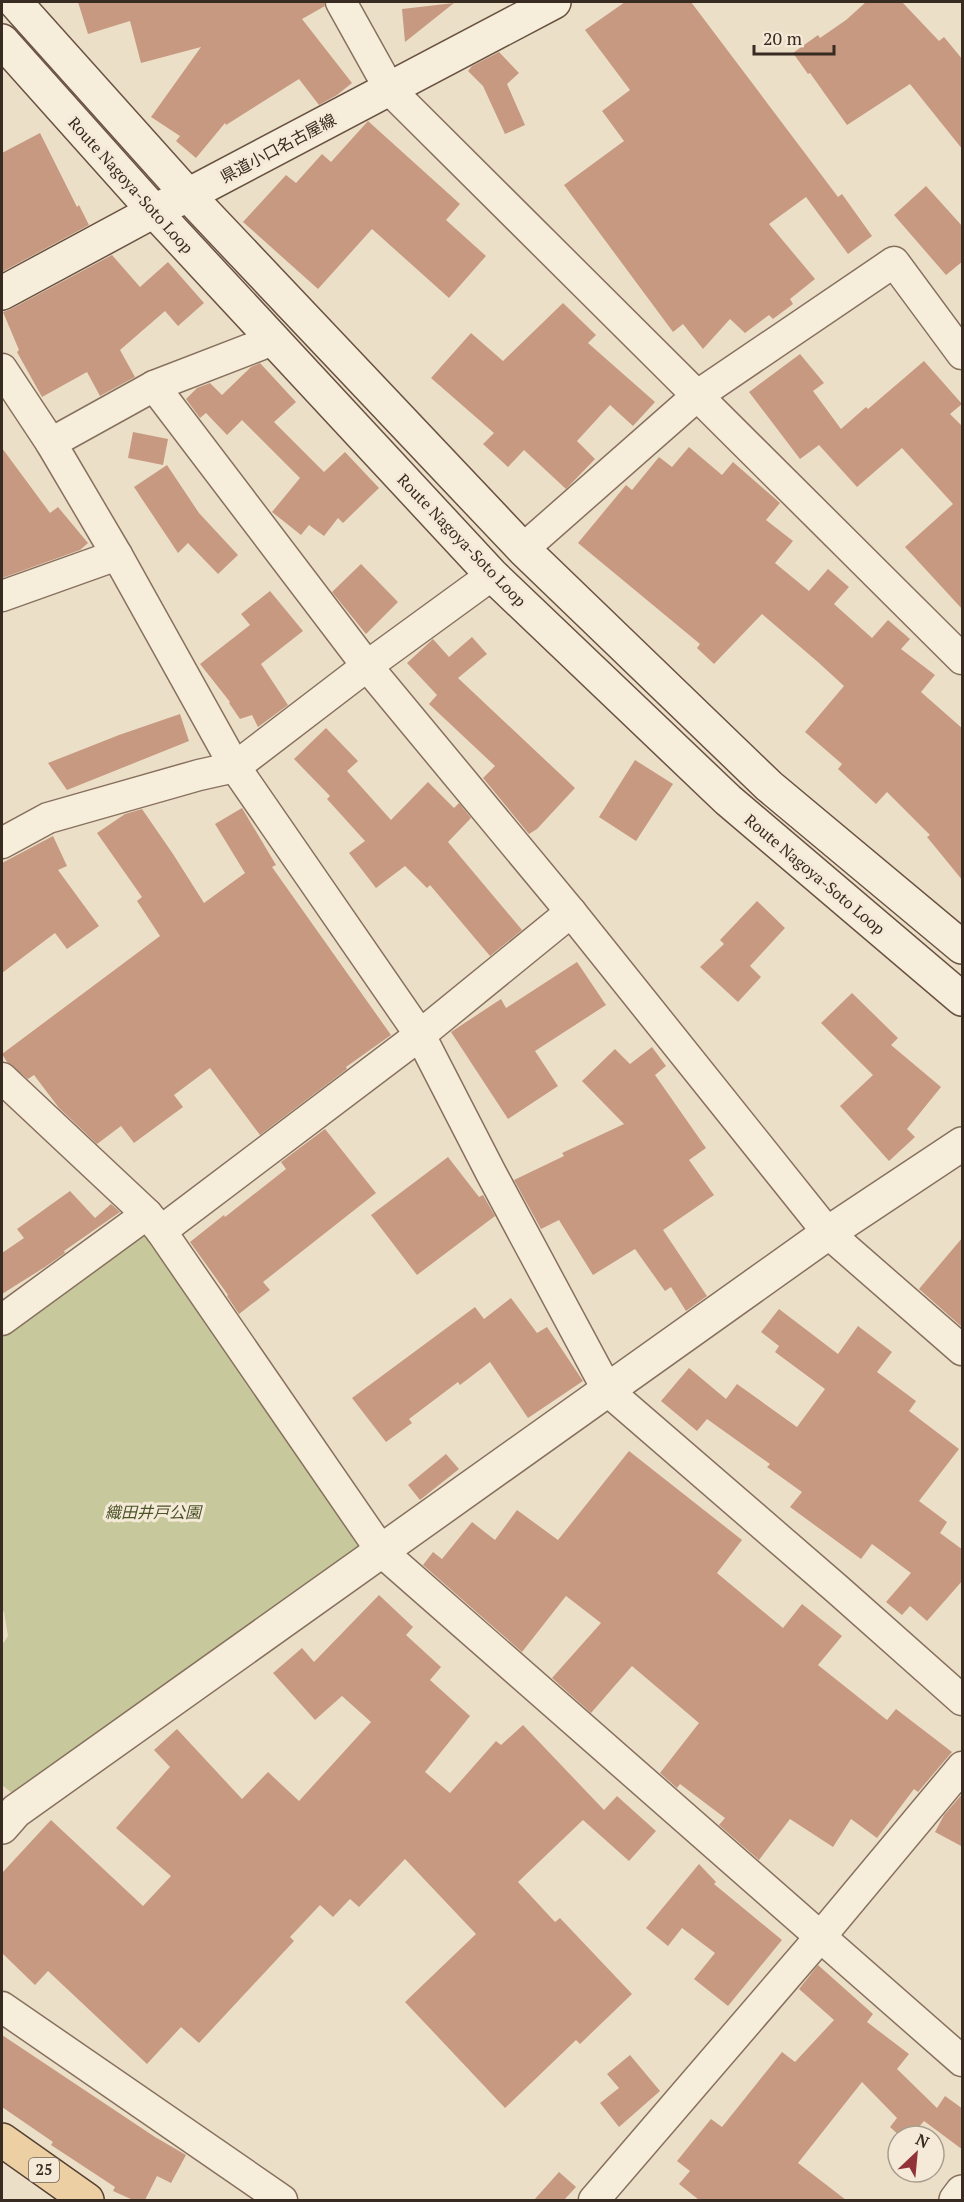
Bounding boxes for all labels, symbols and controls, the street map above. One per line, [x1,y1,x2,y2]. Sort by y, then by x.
scale bar [754,18,834,56]
text: 20 m [763,26,803,50]
street label: 県道小口名古屋線 [216,108,340,188]
street label: Route Nagoya-Soto Loop [64,112,198,258]
street label: Route Nagoya-Soto Loop [393,469,531,611]
street label: Route Nagoya-Soto Loop [740,809,890,939]
park label: 織田井戸公園 [105,1501,203,1523]
north arrow [886,2124,946,2184]
text: N [912,2128,933,2153]
road number: 25 [29,2158,59,2182]

